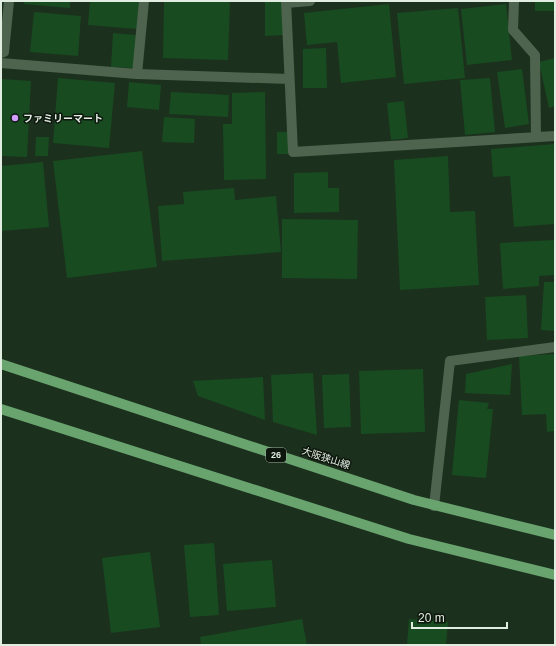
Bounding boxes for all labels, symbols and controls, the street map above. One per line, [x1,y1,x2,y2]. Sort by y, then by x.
marker: ファミリーマート [10,113,20,123]
place label: ファミリーマート [23,113,103,124]
street label: 大阪狭山線 [301,445,351,471]
road number: 26 [266,448,286,462]
scale bar [412,604,507,630]
text: 20 m [418,611,445,625]

